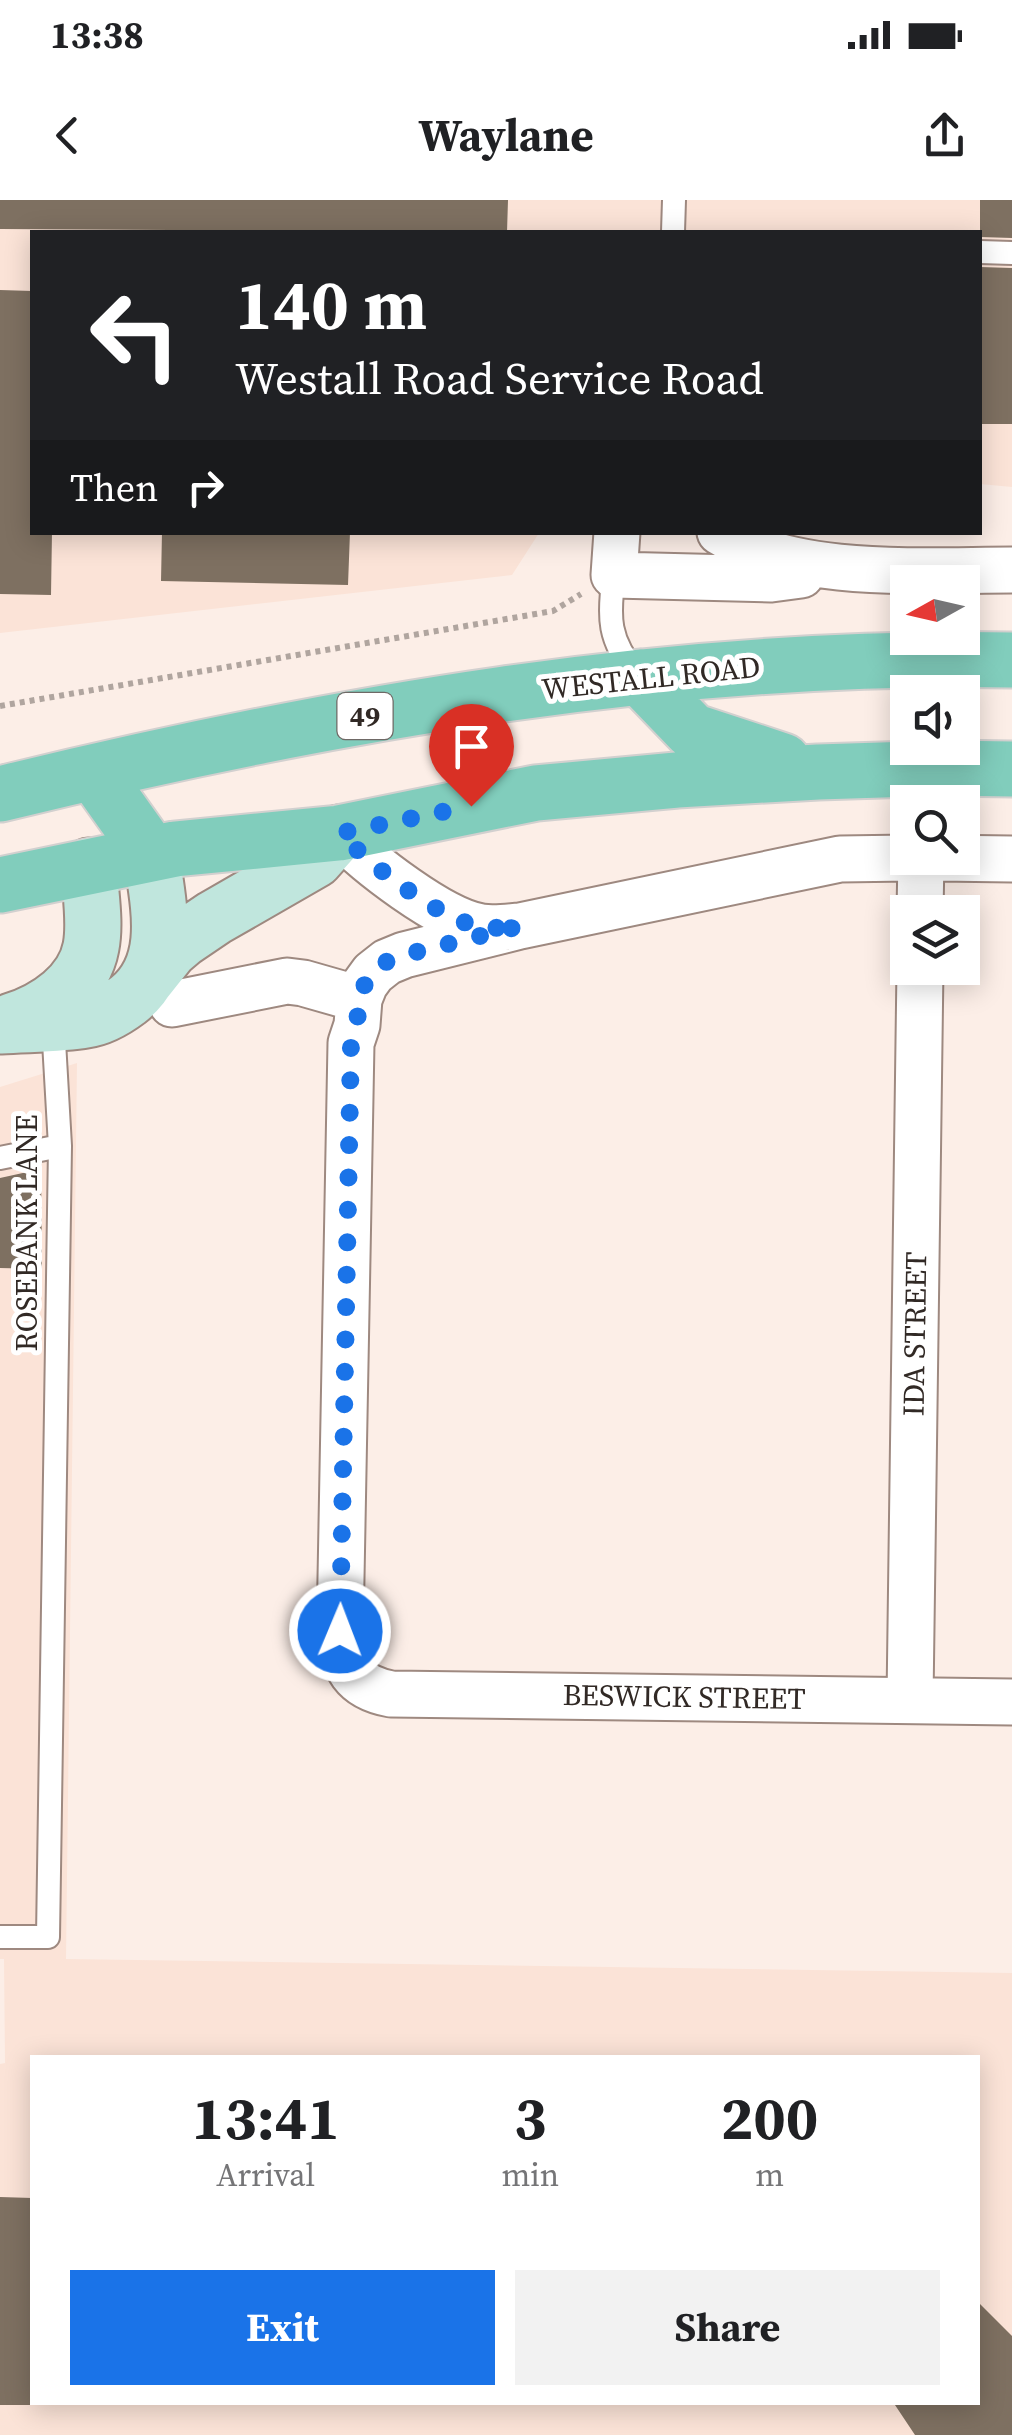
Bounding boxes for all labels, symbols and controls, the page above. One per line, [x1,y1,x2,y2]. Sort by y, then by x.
text: 13:38 [50,9,144,61]
text: Waylane [418,104,594,166]
icon: back [40,108,95,163]
icon: share [917,108,972,163]
text: 140 m [235,256,427,352]
icon: left [70,270,200,400]
text: Westall Road Service Road [235,347,764,409]
icon: right [178,460,233,515]
text: Then [70,462,158,514]
north arrow [890,565,980,655]
map controls [890,565,980,985]
street label: WESTALL ROAD [540,646,762,709]
button: sound [890,675,980,765]
road number: 49 [338,693,392,739]
pin [429,704,514,807]
icon: arrive [444,719,499,774]
button: search [890,785,980,875]
button: layers [890,895,980,985]
street label: ROSEBANK LANE [6,1115,47,1351]
street label: IDA STREET [893,1251,936,1417]
position arrow [288,1579,392,1683]
street label: BESWICK STREET [562,1674,806,1719]
text: 13:41 [192,2077,340,2159]
text: 3 [514,2077,547,2159]
text: 200 [721,2077,818,2159]
text: Arrival [216,2153,315,2197]
text: min [501,2153,559,2197]
text: m [755,2153,784,2197]
button: Exit [70,2270,495,2385]
button: Share [515,2270,940,2385]

